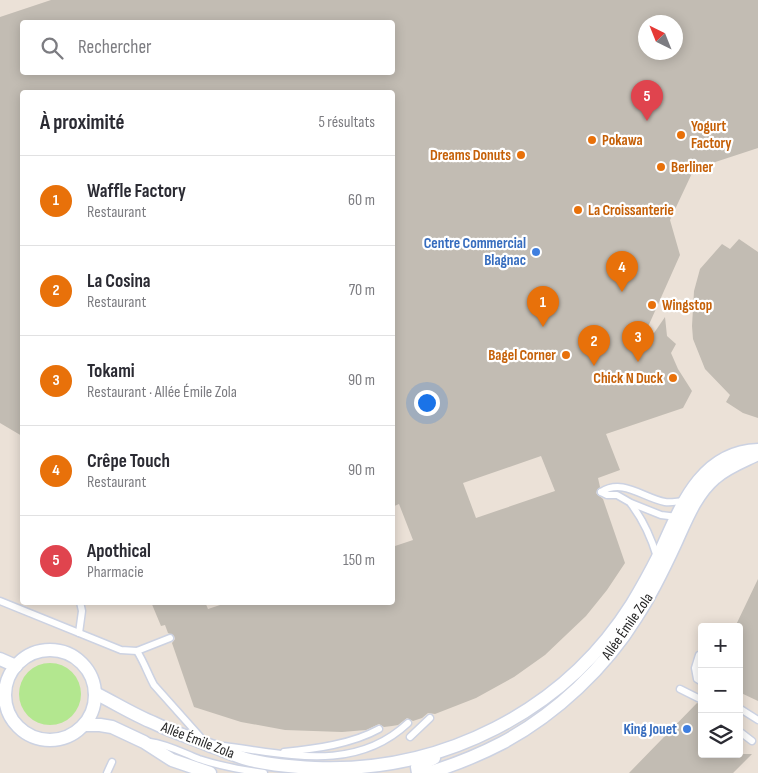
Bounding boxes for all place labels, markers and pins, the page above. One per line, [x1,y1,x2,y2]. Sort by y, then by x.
pin: 5 [631,80,663,121]
place label: Yogurt Factory [691,117,732,153]
marker: Yogurt Factory [675,129,687,141]
place label: Pokawa [602,131,643,150]
marker: Pokawa [586,134,598,146]
place label: Dreams Donuts [430,146,511,165]
marker: Dreams Donuts [515,149,527,161]
place label: Berliner [671,158,714,177]
marker: Berliner [655,161,667,173]
place label: La Croissanterie [588,201,674,220]
marker: La Croissanterie [572,204,584,216]
place label: Centre Commercial Blagnac [424,234,526,270]
marker: Centre Commercial Blagnac [530,246,542,258]
pin: 4 [606,251,638,292]
pin: 1 [527,286,559,327]
place label: Wingstop [662,296,712,315]
marker: Wingstop [646,299,658,311]
pin: 3 [622,321,654,362]
pin: 2 [578,325,610,366]
place label: Bagel Corner [488,346,556,365]
marker: Bagel Corner [560,349,572,361]
place label: Chick N Duck [593,369,664,388]
marker: Chick N Duck [667,372,679,384]
place label: King Jouet [623,720,677,739]
marker: King Jouet [681,723,693,735]

